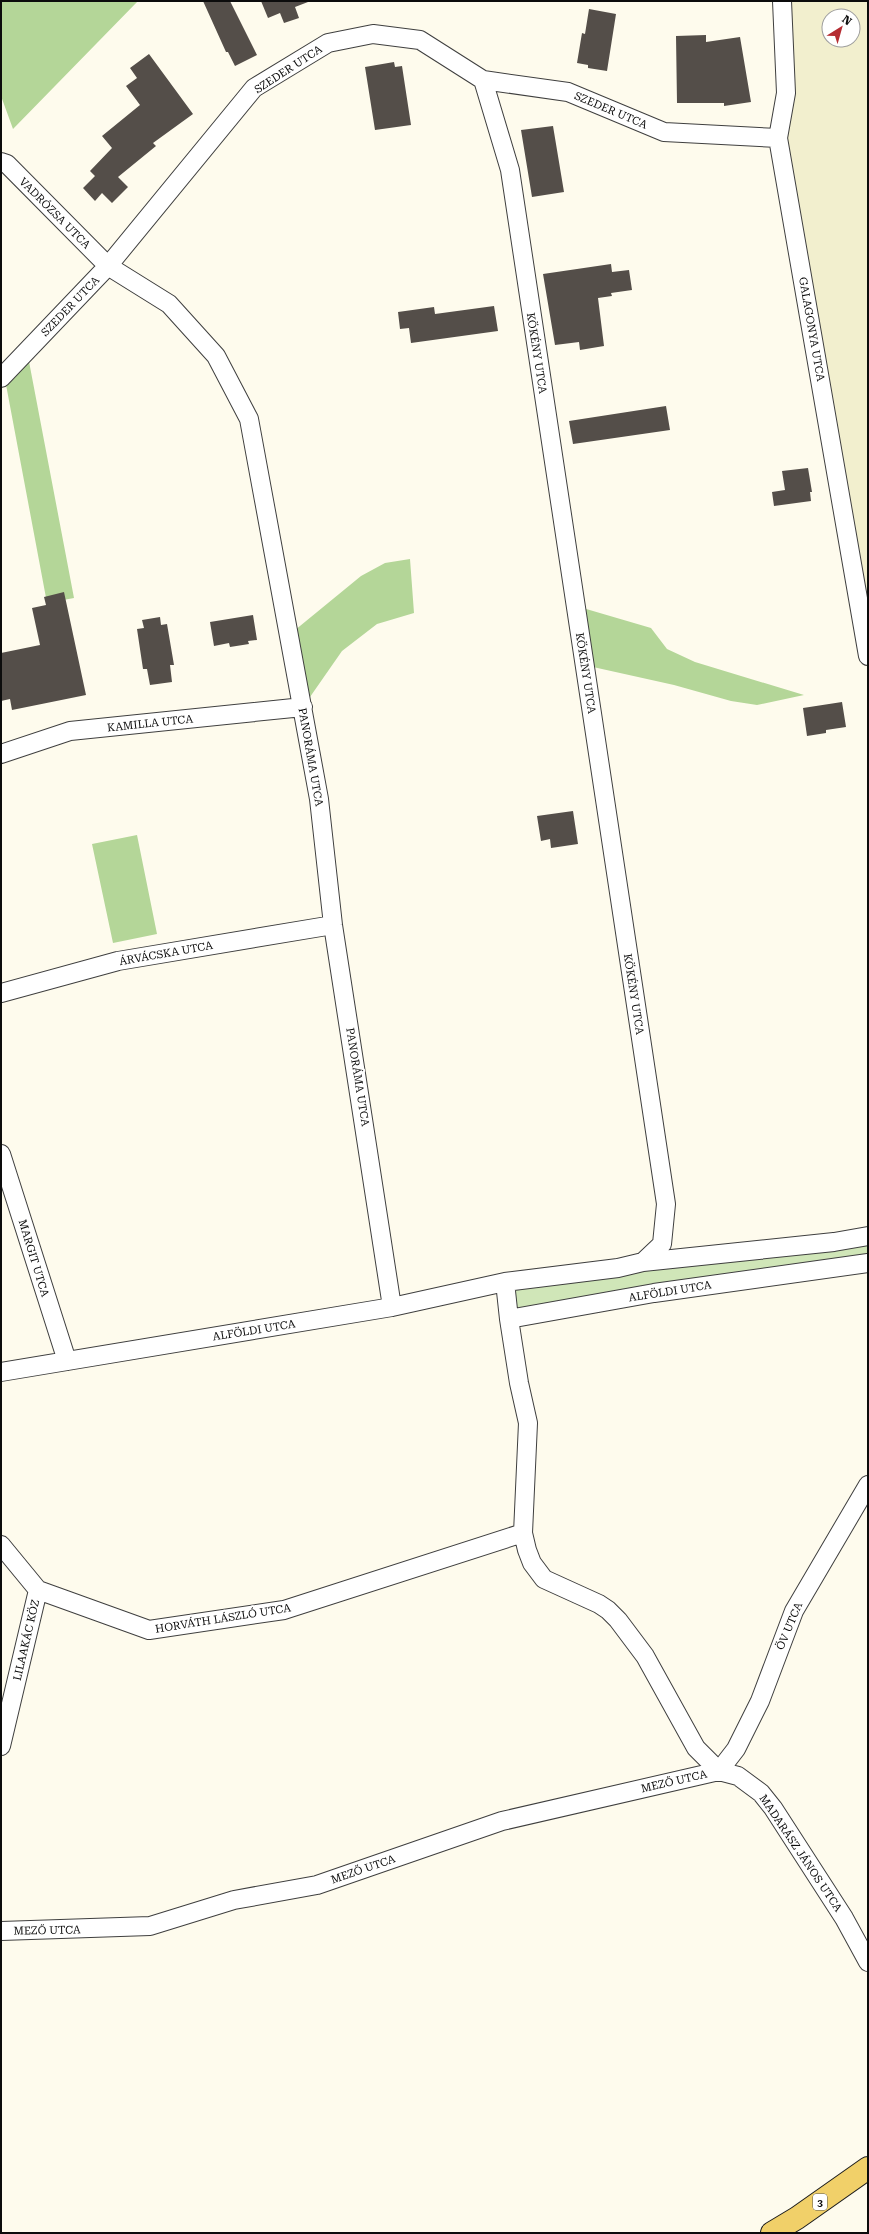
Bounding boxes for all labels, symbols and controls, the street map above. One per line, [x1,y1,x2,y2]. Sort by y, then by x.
north arrow [821,8,861,48]
text: N [839,13,854,28]
street label: SZEDER UTCA [252,43,325,96]
street label: SZEDER UTCA [572,89,650,132]
street label: VADRÓZSA UTCA [16,174,94,252]
street label: SZEDER UTCA [39,273,102,339]
street label: GALAGONYA UTCA [796,276,827,383]
street label: KÖKÉNY UTCA [524,311,550,395]
street label: KÖKÉNY UTCA [573,631,599,715]
street label: PANORÁMA UTCA [295,707,327,808]
street label: KAMILLA UTCA [106,712,194,734]
street label: ÁRVÁCSKA UTCA [118,938,214,968]
street label: KÖKÉNY UTCA [621,952,647,1036]
street label: PANORÁMA UTCA [343,1027,373,1128]
street label: MARGIT UTCA [16,1218,52,1299]
street label: ALFÖLDI UTCA [628,1277,713,1304]
street label: ALFÖLDI UTCA [212,1316,297,1343]
street label: LILAAKÁC KÖZ [10,1598,42,1682]
street label: HORVÁTH LÁSZLÓ UTCA [154,1600,292,1636]
street label: ÖV UTCA [773,1600,805,1652]
street label: MEZŐ UTCA [640,1767,709,1795]
street label: MADARÁSZ JÁNOS UTCA [756,1792,846,1915]
street label: MEZŐ UTCA [329,1851,397,1887]
street label: MEZŐ UTCA [13,1922,81,1938]
road number: 3 [813,2194,827,2210]

